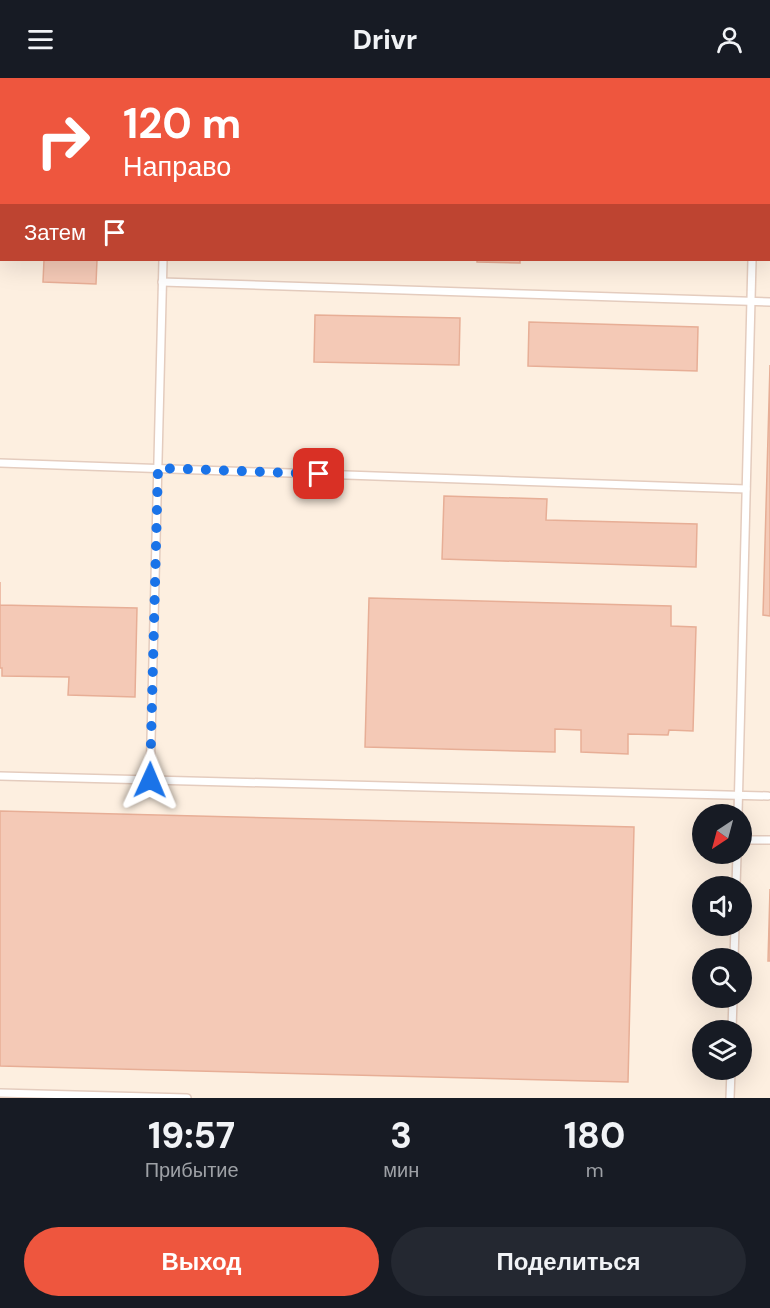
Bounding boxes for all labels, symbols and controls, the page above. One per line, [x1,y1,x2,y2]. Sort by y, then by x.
text: Drivr [353,22,417,57]
icon: menu [24,23,57,56]
icon: person [713,23,746,56]
text: 120 m [123,96,241,151]
icon: right [24,102,102,180]
text: Направо [123,149,231,184]
icon: arrive [98,216,131,249]
text: Затем [24,218,86,247]
pin [293,448,344,499]
icon: arrive [302,457,335,490]
position arrow [118,748,182,812]
north arrow [692,804,752,864]
map controls [692,804,752,1080]
button: sound [692,876,752,936]
button: search [692,948,752,1008]
button: layers [692,1020,752,1080]
text: 19:57 [148,1112,235,1159]
text: 3 [390,1112,412,1159]
text: 180 [564,1112,625,1159]
text: Прибытие [145,1157,239,1183]
text: мин [383,1157,419,1183]
text: m [586,1157,604,1183]
button: Выход [24,1227,379,1296]
button: Поделиться [391,1227,746,1296]

